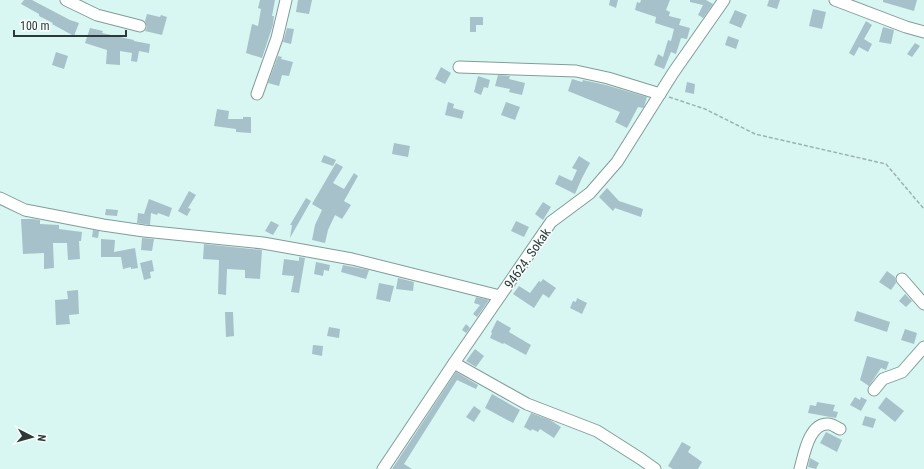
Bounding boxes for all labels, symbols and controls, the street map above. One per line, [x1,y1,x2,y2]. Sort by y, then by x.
scale bar [14,12,126,38]
text: 100 m [20,19,50,33]
street label: 94624. Sokak [501,225,554,291]
north arrow [12,417,52,457]
text: N [35,434,48,442]

